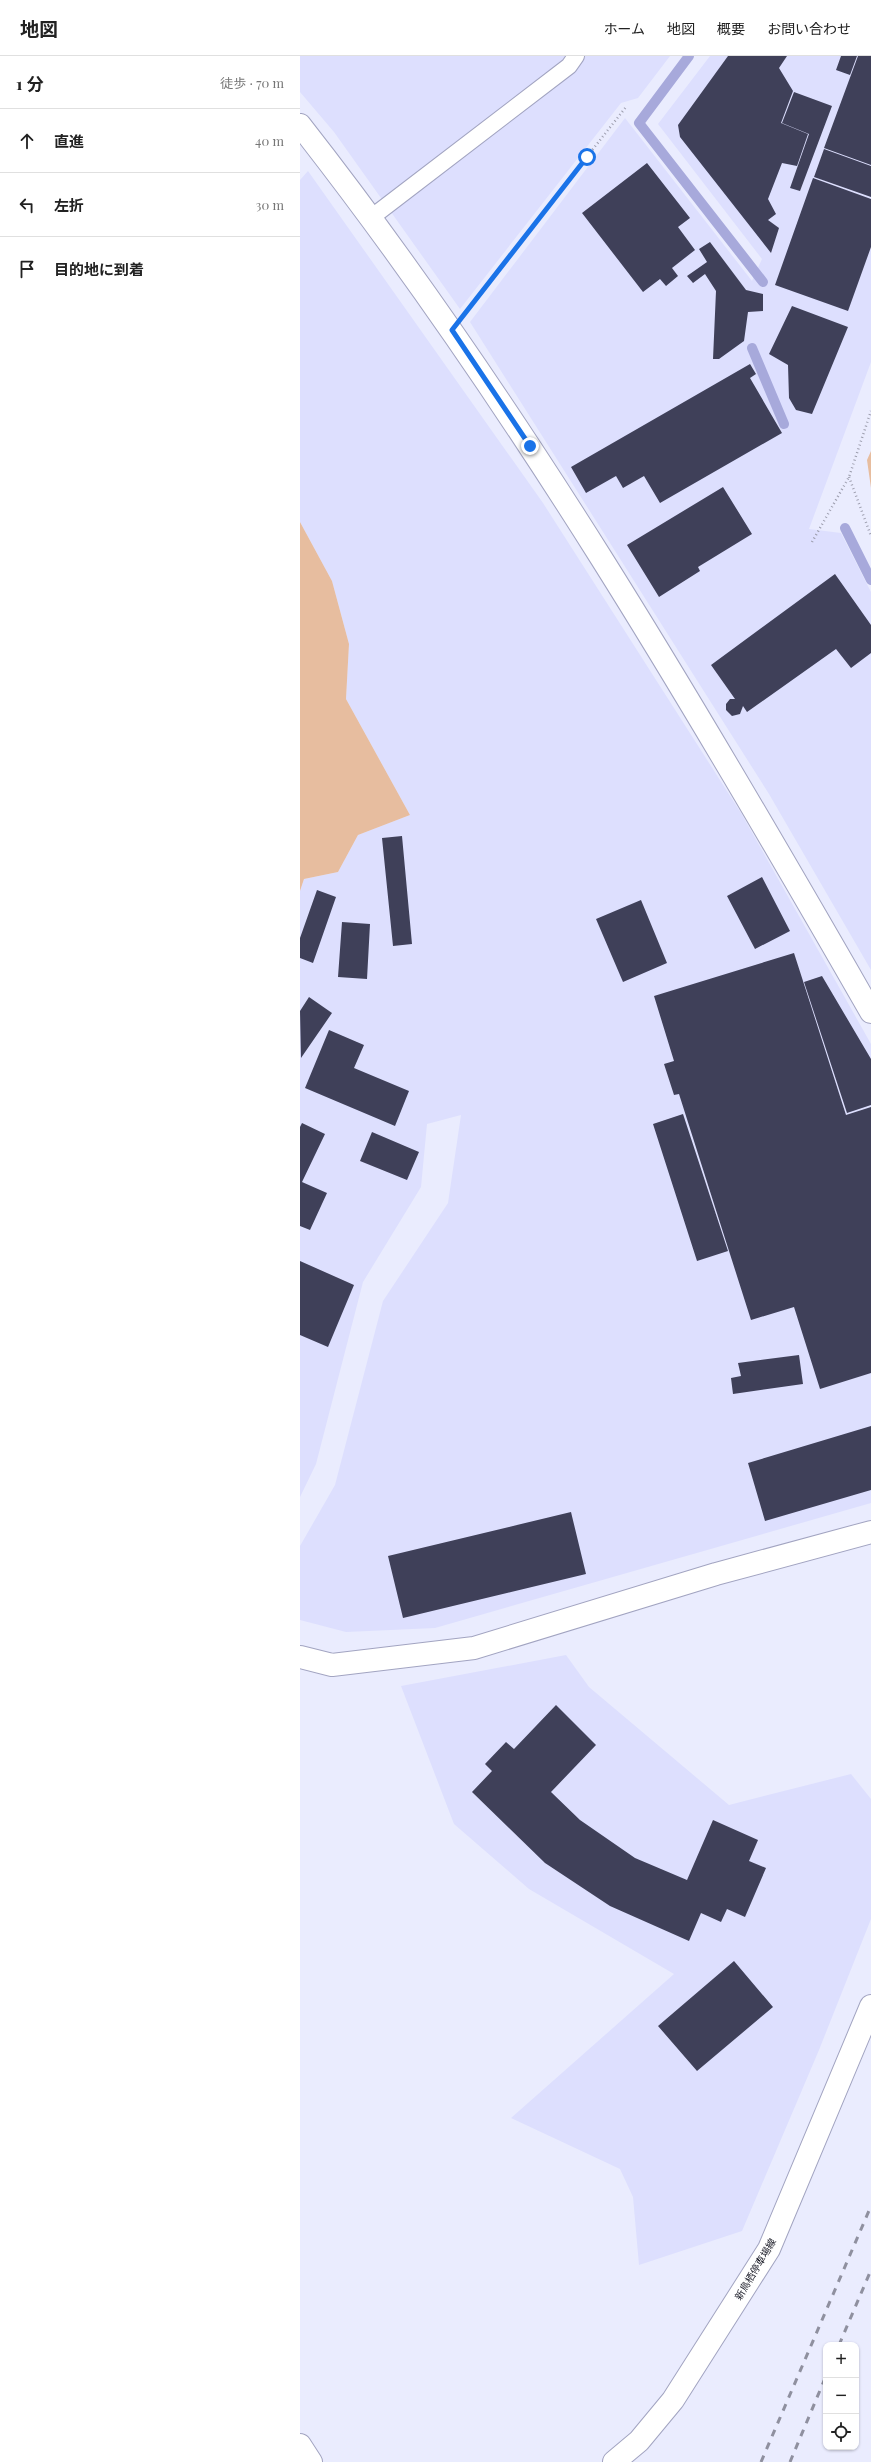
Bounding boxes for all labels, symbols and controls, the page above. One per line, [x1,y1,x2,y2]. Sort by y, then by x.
text: 地図 [20,15,58,41]
text: ホーム [603,19,645,38]
text: 地図 [667,19,695,38]
text: 概要 [717,19,745,38]
text: お問い合わせ [767,19,851,38]
text: 1 分 [16,72,43,94]
text: 徒歩 · 70 m [220,74,284,91]
icon: ahead [16,130,38,152]
text: 直進 [54,131,84,151]
text: 40 m [255,132,284,149]
route start [578,148,596,166]
icon: left [16,194,38,216]
text: 左折 [54,195,84,215]
text: 30 m [256,196,284,213]
icon: arrive [16,258,38,280]
text: 目的地に到着 [54,259,144,279]
route end [521,437,539,455]
street label: 新鳥栖停車場線 [731,2235,779,2303]
map controls [823,2342,859,2450]
button: + [823,2342,859,2378]
button: − [823,2378,859,2414]
button: locate [823,2414,859,2450]

